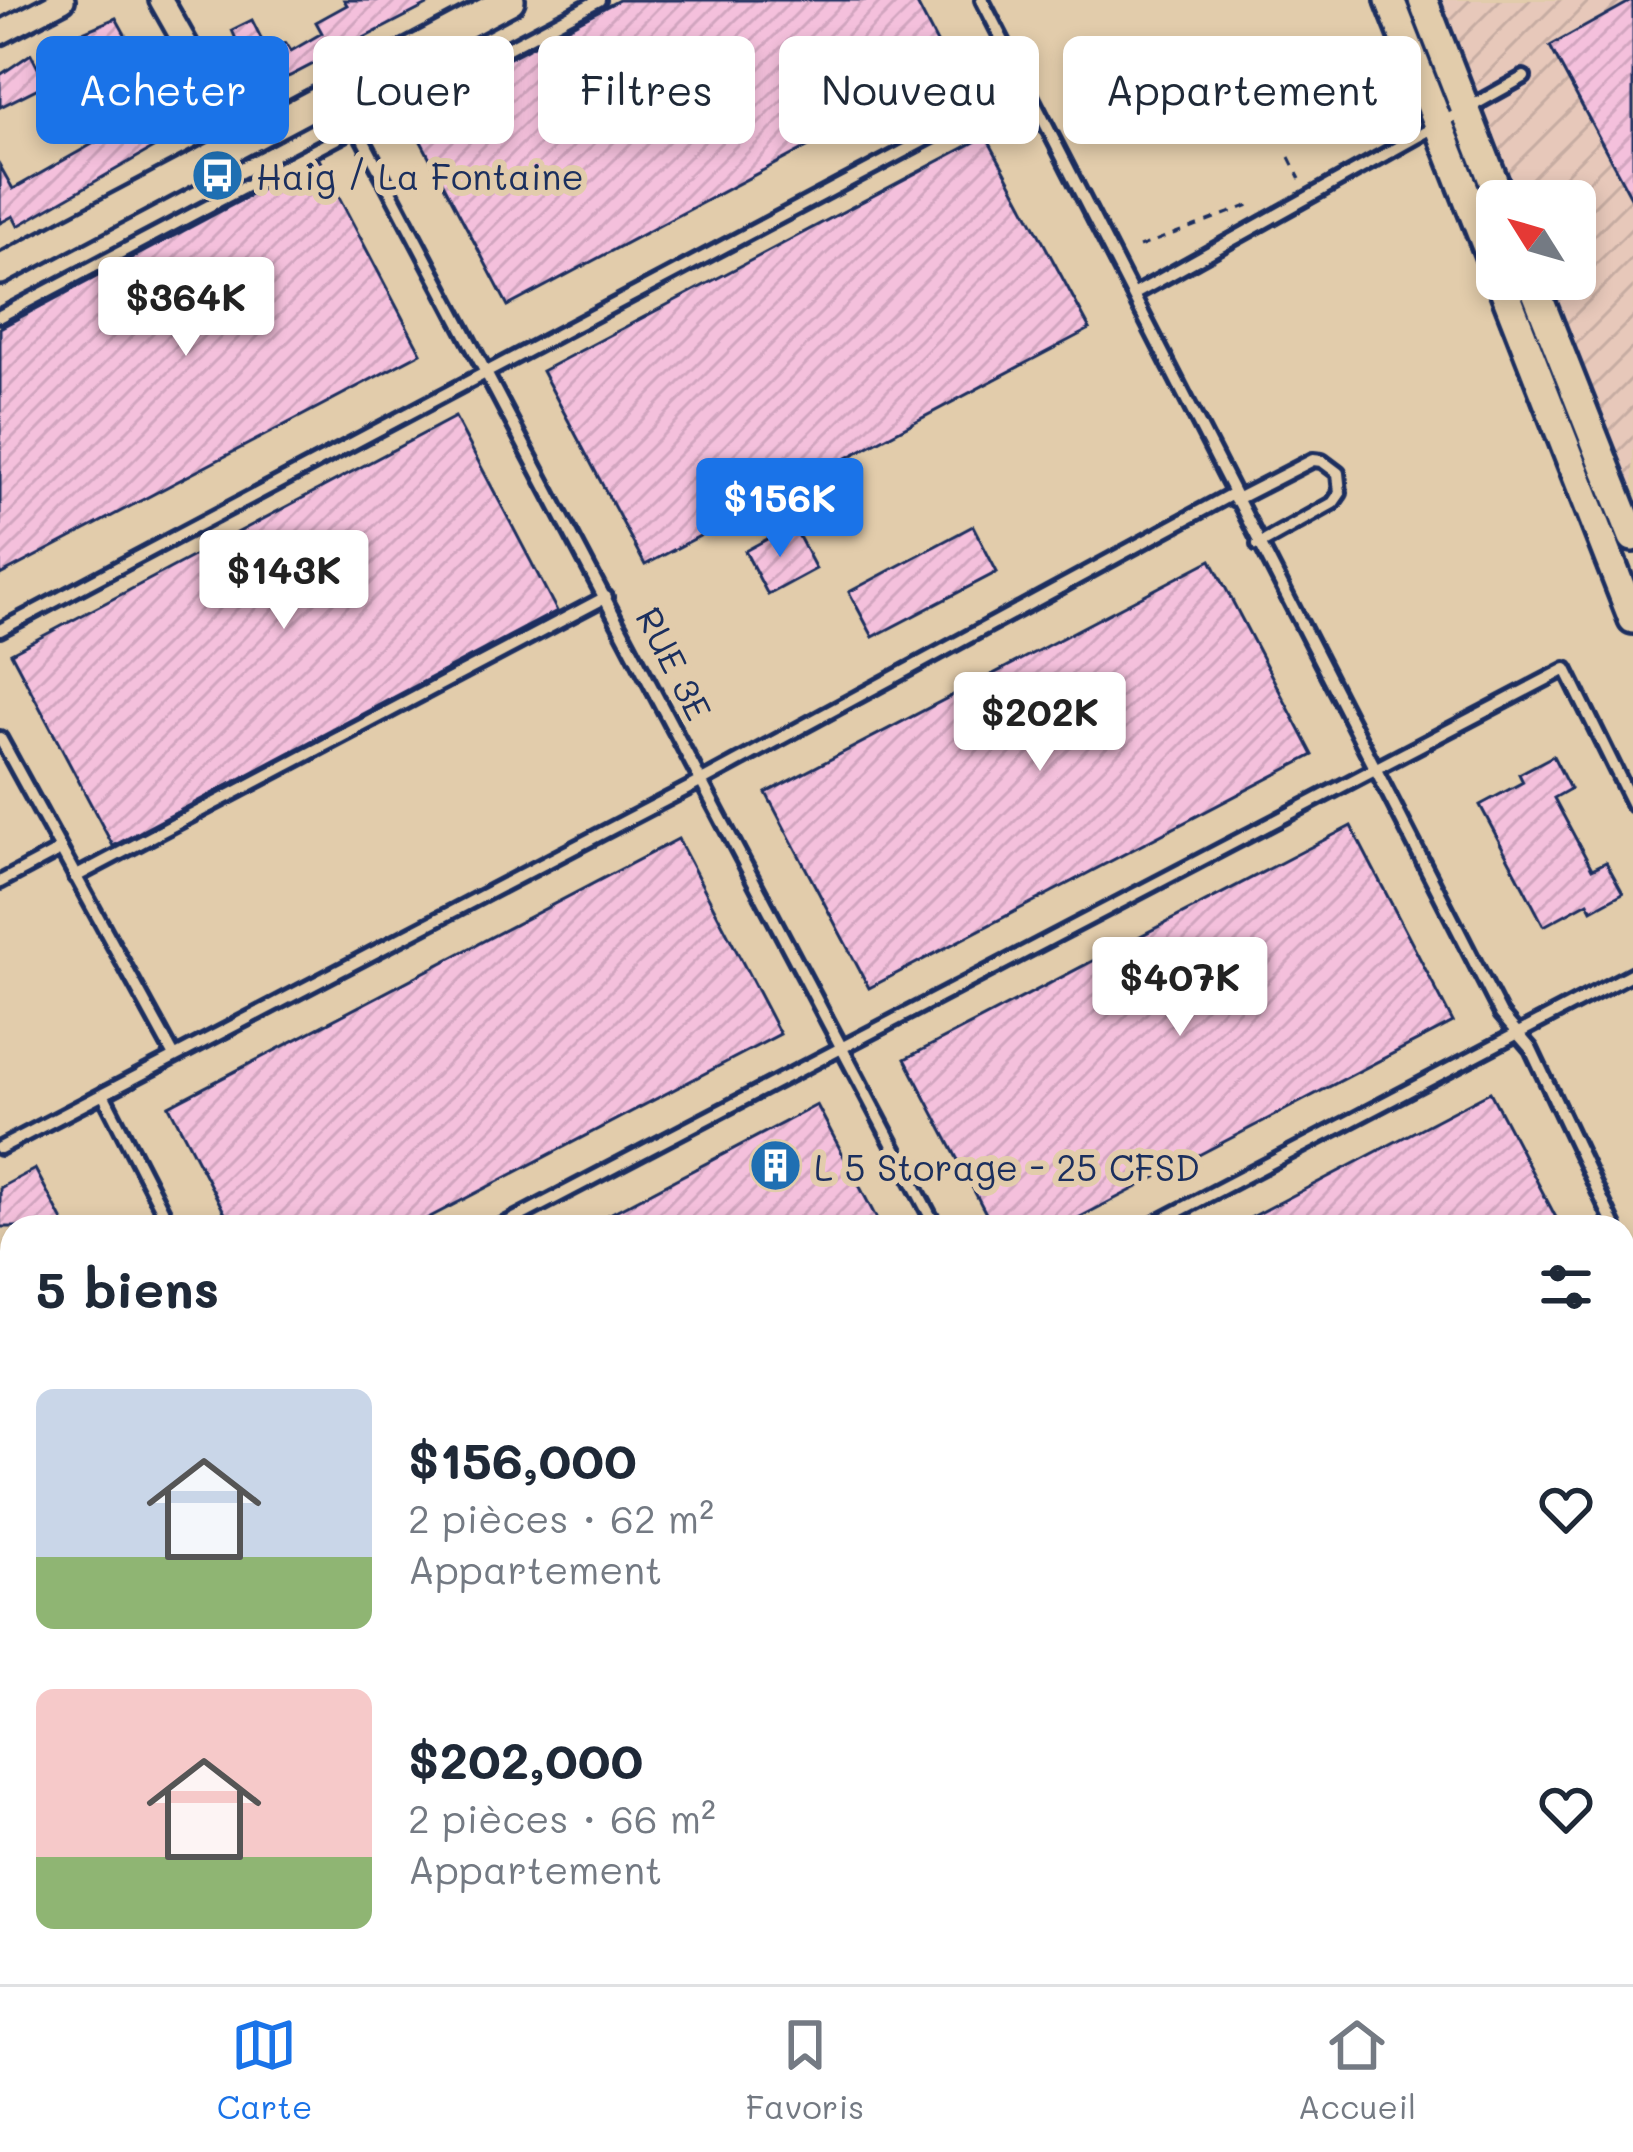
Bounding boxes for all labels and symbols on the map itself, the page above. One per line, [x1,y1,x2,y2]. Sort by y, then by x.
bus stop icon: Haig / La Fontaine [189,147,245,203]
place label: Haig / La Fontaine [256,152,584,199]
north arrow [1476,180,1596,300]
pin: $364K [102,257,270,359]
pin: $156K [696,458,864,560]
pin: $143K [200,530,368,632]
street label: RUE 3E [627,598,723,728]
pin: $202K [956,672,1124,774]
pin: $407K [1096,937,1264,1039]
building icon: L 5 Storage - 25 CFSD [747,1138,803,1194]
place label: L 5 Storage - 25 CFSD [814,1143,1200,1190]

